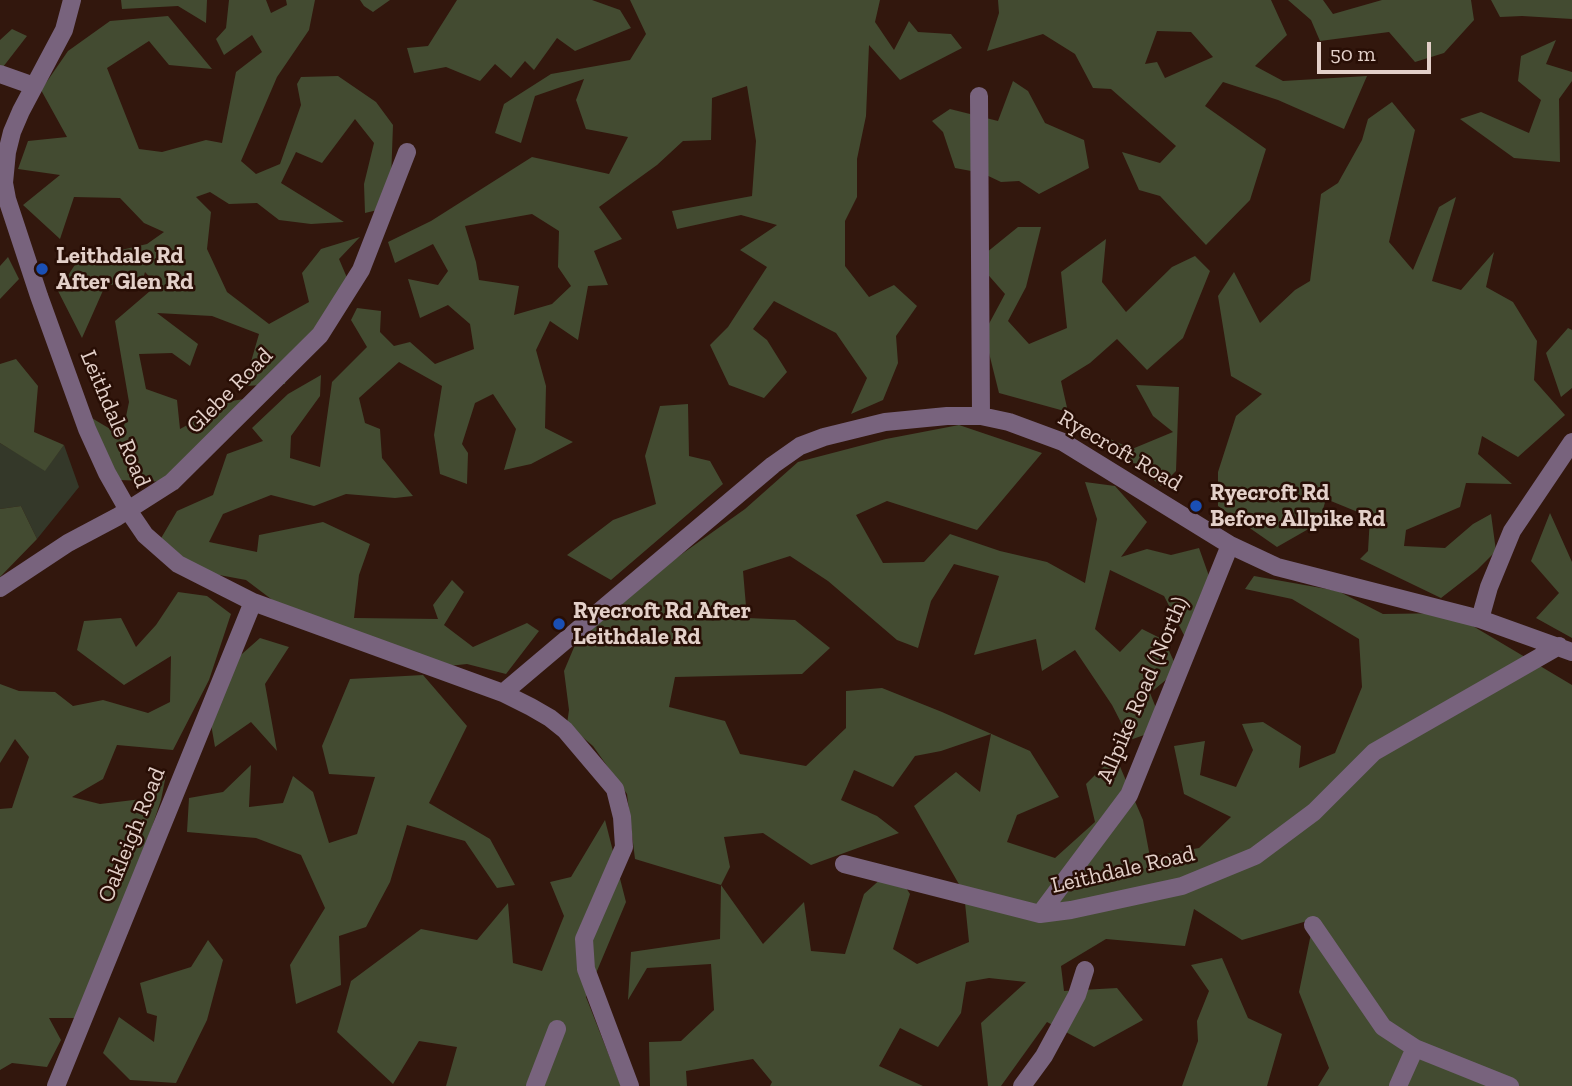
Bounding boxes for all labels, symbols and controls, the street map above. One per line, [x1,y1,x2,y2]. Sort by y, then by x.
scale bar [1320,28,1434,72]
text: 50 m [1330,41,1376,66]
place label: Leithdale Rd After Glen Rd [56,242,193,296]
marker: Leithdale Rd After Glen Rd [34,261,50,277]
street label: Glebe Road [181,342,279,440]
street label: Leithdale Road [74,346,156,492]
street label: Ryecroft Road [1053,404,1187,498]
place label: Ryecroft Rd Before Allpike Rd [1210,479,1385,533]
marker: Ryecroft Rd Before Allpike Rd [1188,498,1204,514]
street label: Allpike Road (North) [1091,593,1195,787]
place label: Ryecroft Rd After Leithdale Rd [573,597,751,651]
marker: Ryecroft Rd After Leithdale Rd [551,616,567,632]
street label: Oakleigh Road [92,763,172,907]
street label: Leithdale Road [1049,840,1197,900]

